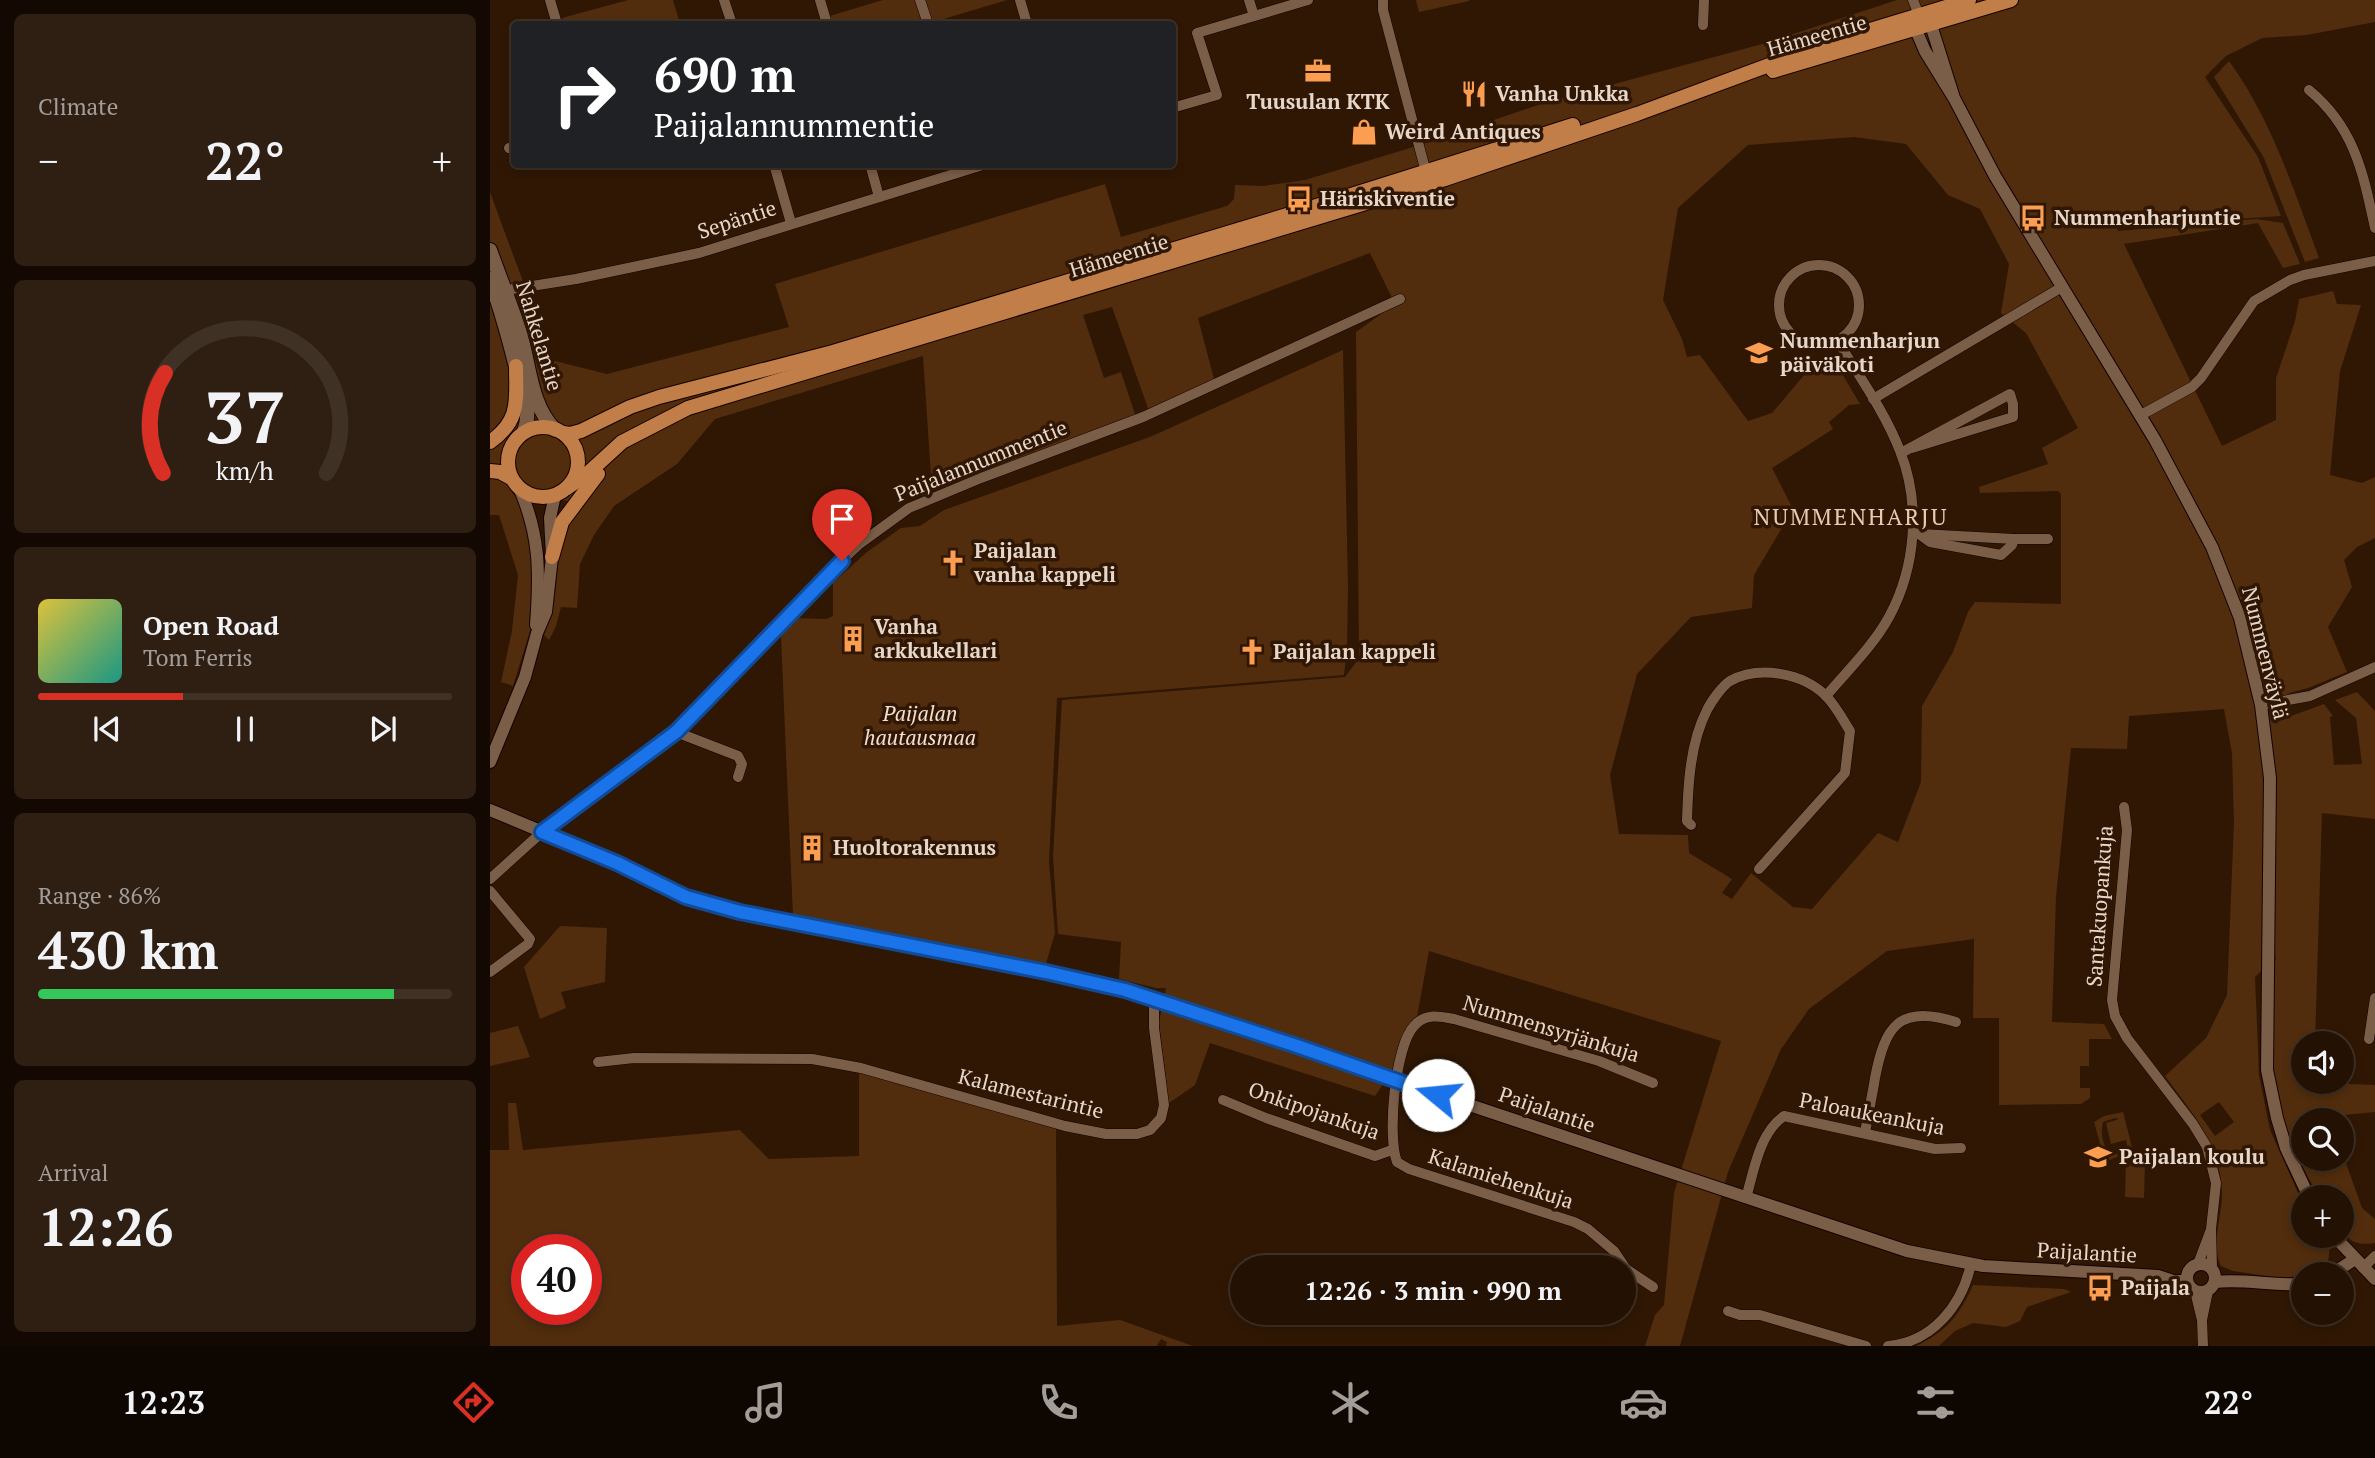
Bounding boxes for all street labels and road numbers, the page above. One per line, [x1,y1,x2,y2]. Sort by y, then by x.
street label: Hämeentie [1764,7,1870,63]
street label: Sepäntie [694,193,780,245]
street label: Hämeentie [1066,227,1172,283]
street label: Nahkelantie [510,277,570,394]
street label: Paijalannummentie [890,413,1071,508]
street label: Nummenväylä [2236,584,2296,722]
street label: Santakuopankuja [2079,824,2119,988]
street label: Nummensyrjänkuja [1460,988,1643,1068]
street label: Kalamestarintie [956,1061,1107,1125]
street label: Onkipojankuja [1245,1074,1384,1146]
street label: Paijalantie [1495,1080,1599,1139]
street label: Paloaukeankuja [1797,1085,1948,1141]
street label: Kalamiehenkuja [1425,1141,1578,1215]
street label: Paijalantie [2036,1235,2138,1269]

